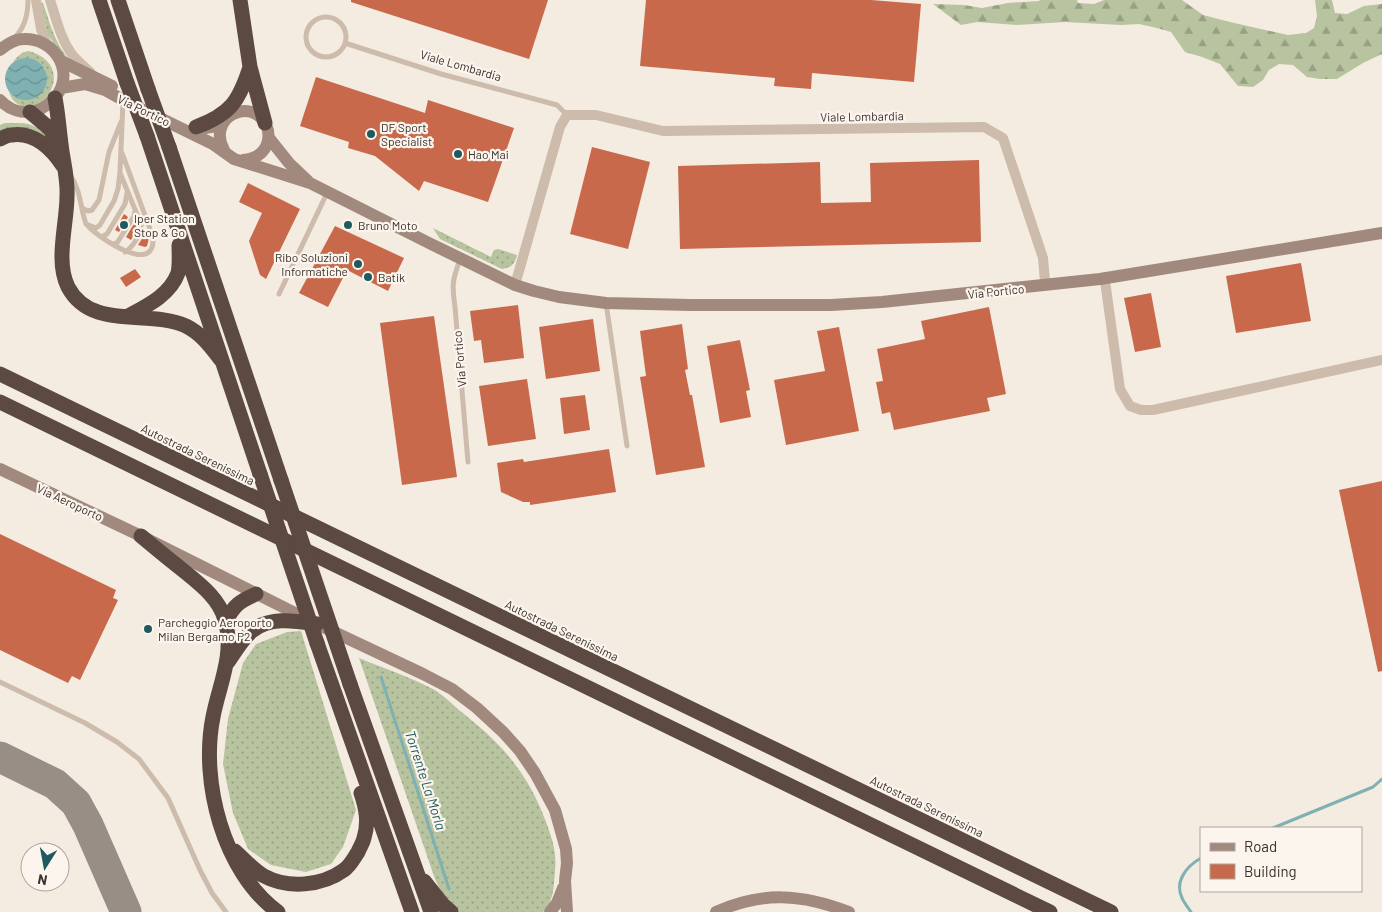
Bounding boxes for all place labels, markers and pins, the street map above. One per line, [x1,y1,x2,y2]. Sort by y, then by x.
place label: DF Sport Specialist [381,120,432,148]
marker: DF Sport Specialist [365,128,377,140]
place label: Hao Mai [468,147,509,161]
marker: Hao Mai [452,148,464,160]
place label: Iper Station Stop & Go [134,211,195,239]
place label: Bruno Moto [358,218,417,232]
marker: Iper Station Stop & Go [118,219,130,231]
marker: Bruno Moto [342,219,354,231]
place label: Ribo Soluzioni Informatiche [275,250,348,278]
marker: Ribo Soluzioni Informatiche [352,258,364,270]
place label: Batik [378,270,405,284]
marker: Batik [362,271,374,283]
place label: Parcheggio Aeroporto Milan Bergamo P2 [158,615,272,643]
marker: Parcheggio Aeroporto Milan Bergamo P2 [142,623,154,635]

